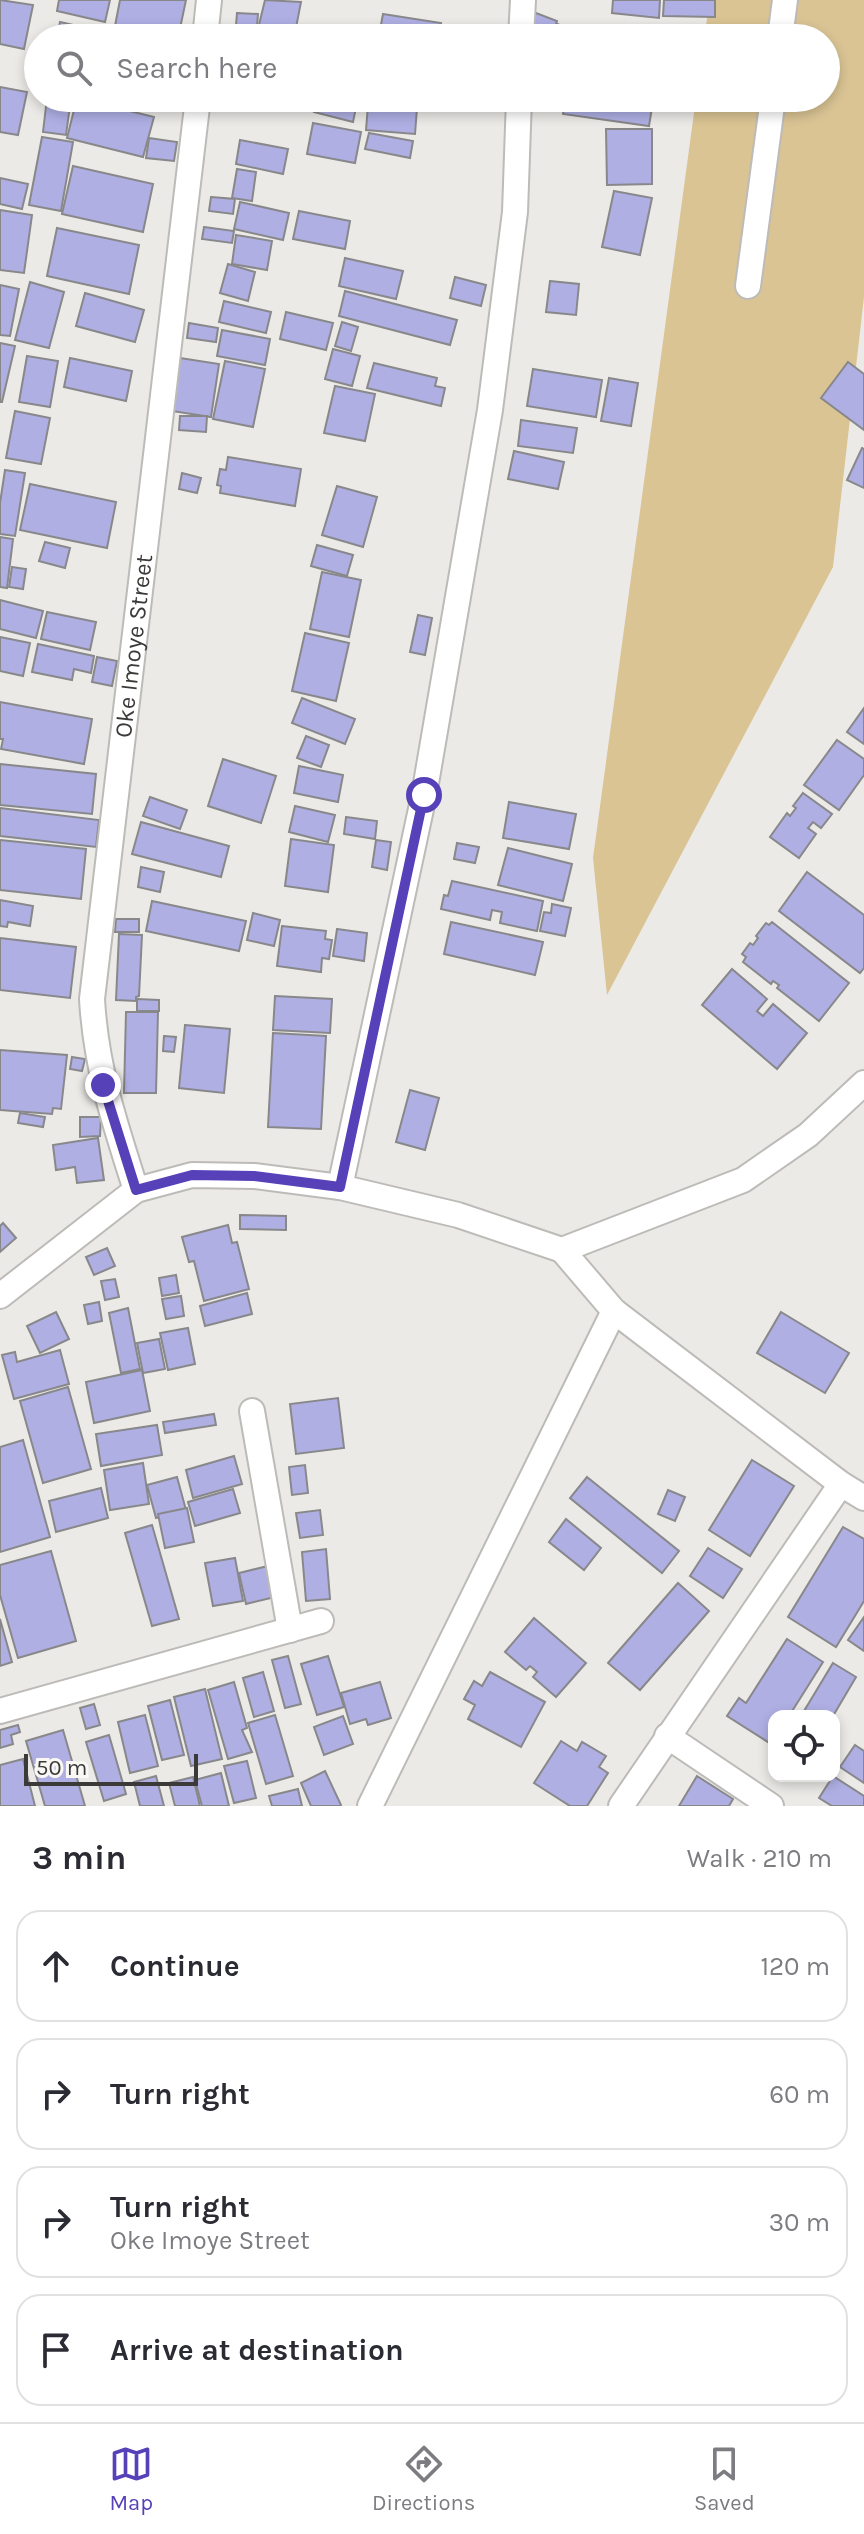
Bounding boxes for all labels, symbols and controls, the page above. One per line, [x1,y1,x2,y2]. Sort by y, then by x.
search box [24,24,840,112]
icon: search [52,46,96,90]
text: Search here [116,50,277,86]
street label: Oke Imoye Street [109,553,158,739]
route start [406,777,442,813]
route end [85,1067,121,1103]
map controls [768,1710,840,1782]
button: locate [768,1710,840,1782]
scale bar [24,1750,198,1786]
text: 50 m [36,1755,87,1781]
text: 3 min [32,1838,126,1878]
text: Walk · 210 m [687,1843,832,1874]
icon: ahead [34,1944,78,1988]
text: Continue [110,1948,240,1984]
text: 120 m [760,1951,830,1982]
icon: right [34,2072,78,2116]
text: Turn right [110,2076,250,2112]
text: 60 m [769,2079,830,2110]
text: Turn right [110,2189,250,2225]
icon: right [34,2200,78,2244]
text: 30 m [769,2207,830,2238]
text: Oke Imoye Street [110,2225,310,2256]
icon: arrive [34,2328,78,2372]
text: Arrive at destination [110,2332,404,2368]
tab: Map [109,2442,153,2516]
tab: Directions [372,2442,475,2516]
tab: Saved [694,2442,755,2516]

